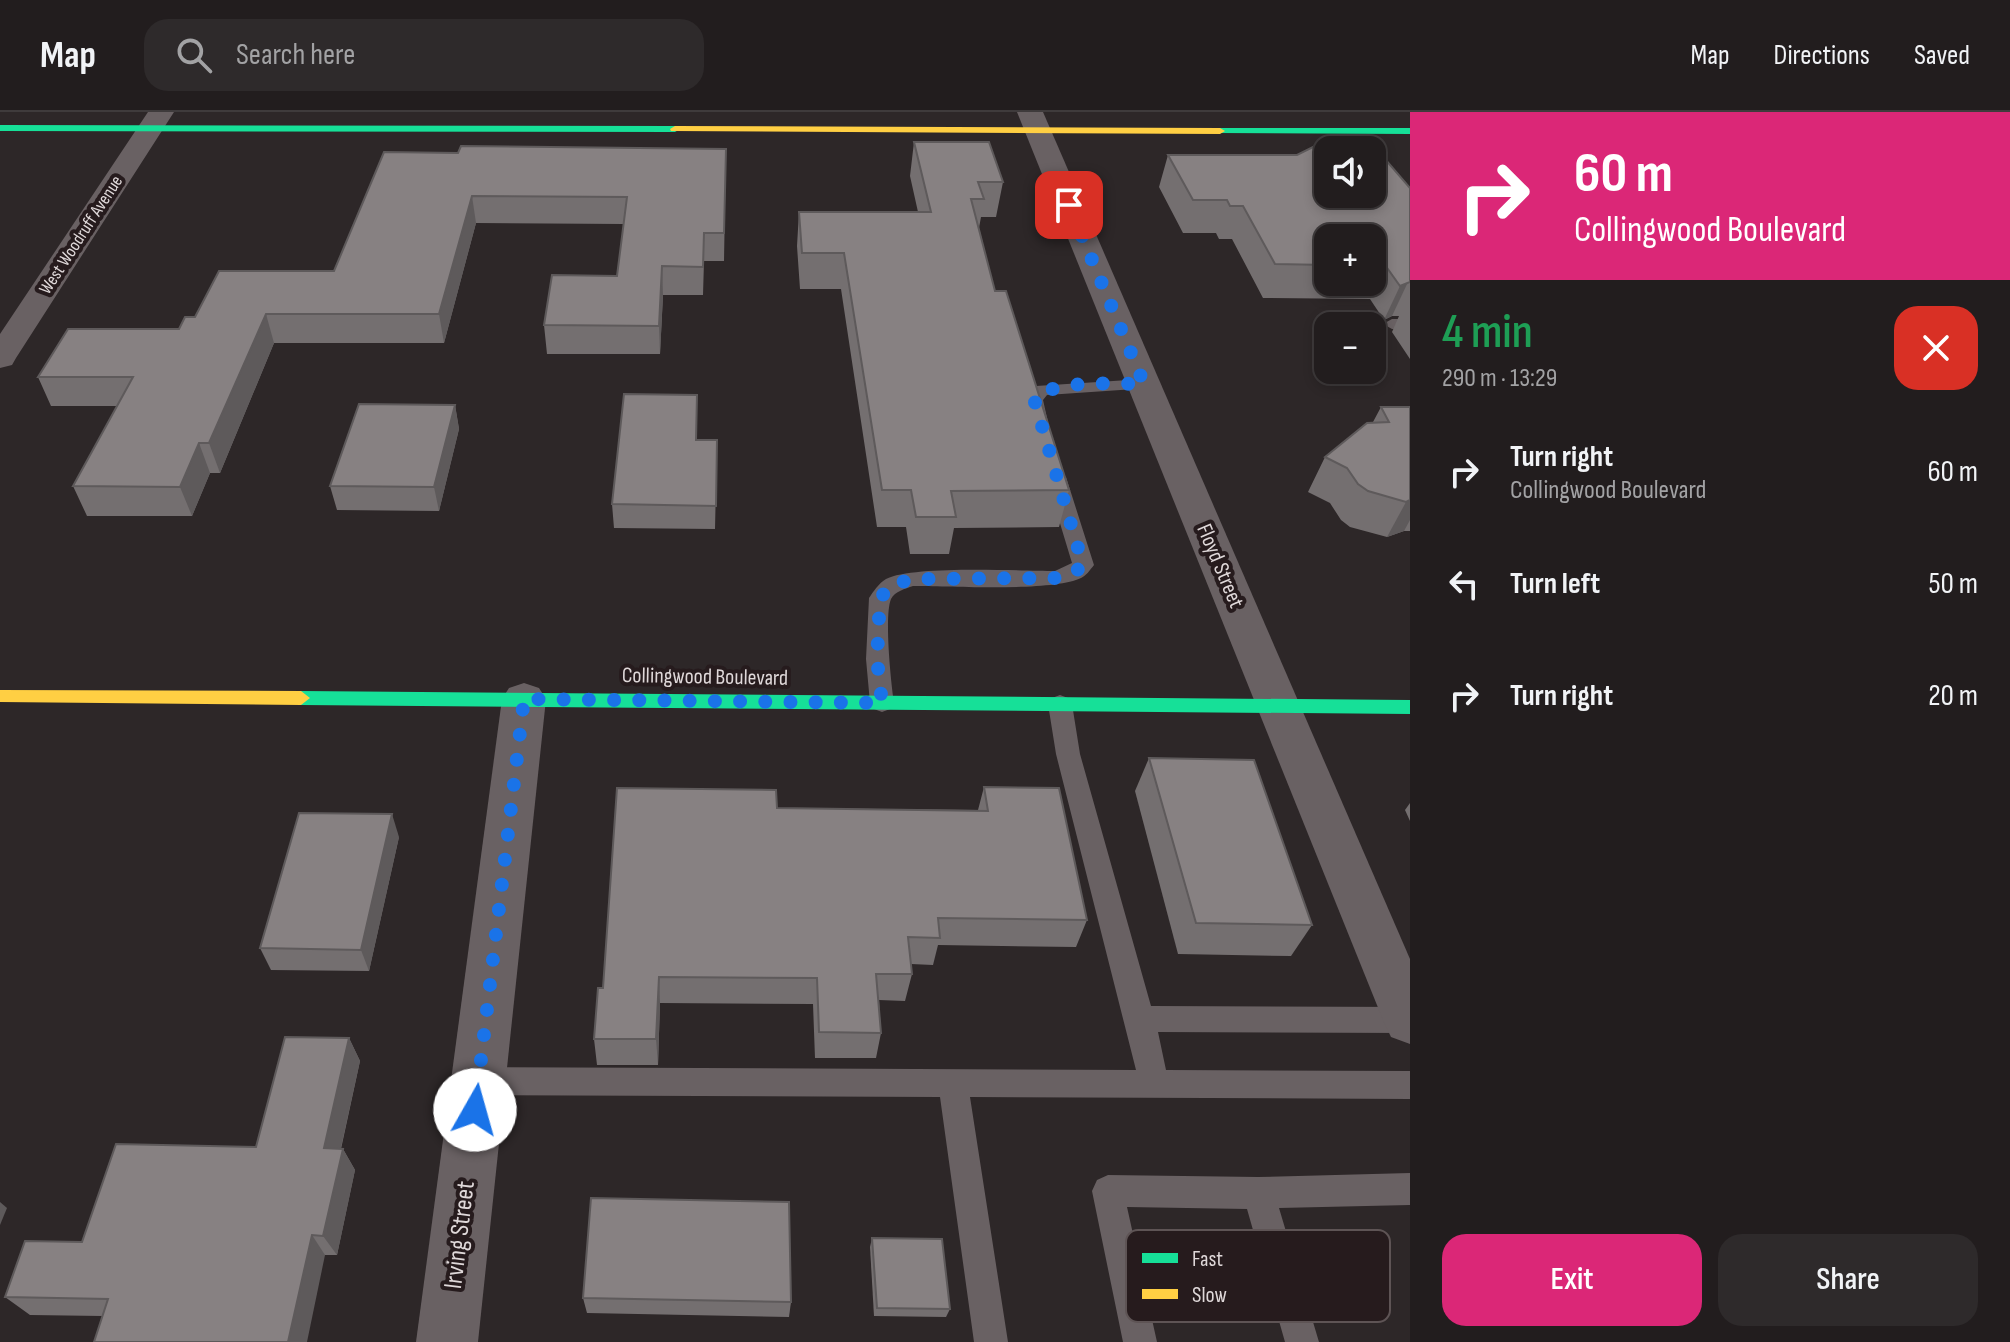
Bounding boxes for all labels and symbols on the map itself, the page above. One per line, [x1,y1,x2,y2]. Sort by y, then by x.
pin [1035,171,1103,239]
street label: West Woodruff Avenue [35,172,127,298]
street label: Floyd Street [1190,520,1250,612]
street label: Collingwood Boulevard [622,662,788,692]
position arrow [433,1068,517,1152]
street label: Irving Street [438,1179,482,1291]
legend [1126,1230,1390,1322]
text: Fast [1192,1246,1223,1273]
text: Slow [1192,1282,1227,1309]

